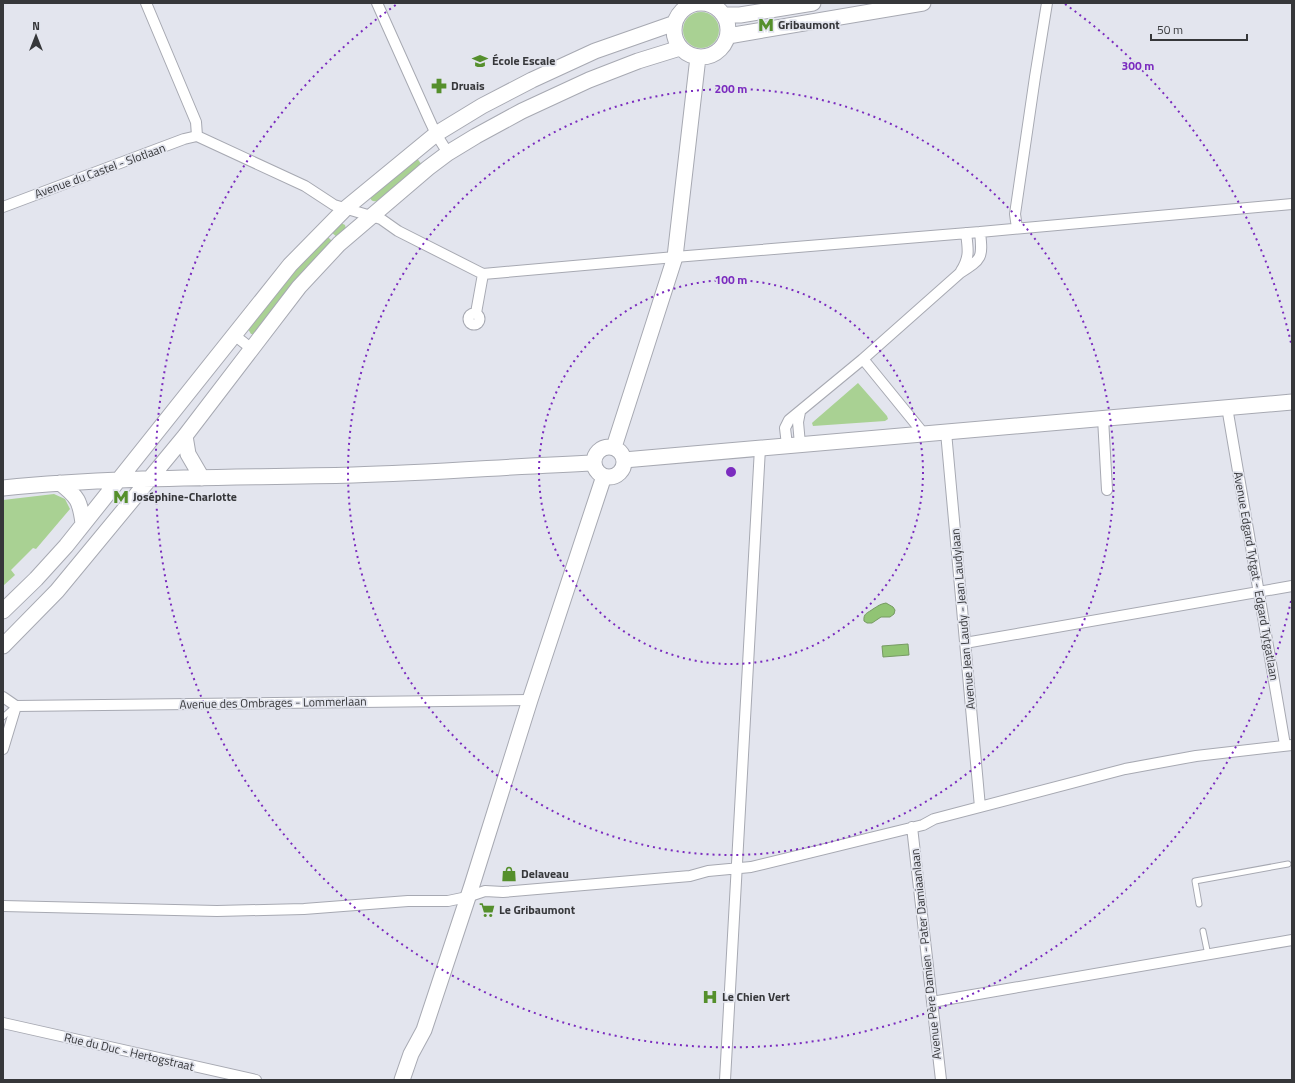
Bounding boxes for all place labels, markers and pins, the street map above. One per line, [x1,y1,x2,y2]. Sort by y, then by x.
place label: Gribaumont [778,15,840,34]
metro station icon: Gribaumont [757,16,775,34]
place label: École Escale [492,51,555,70]
school or university icon: École Escale [471,52,489,70]
place label: Druais [451,76,485,95]
pharmacy icon: Druais [430,77,448,95]
centre of rings [724,465,738,479]
place label: Joséphine-Charlotte [133,487,237,506]
metro station icon: Joséphine-Charlotte [112,488,130,506]
place label: Delaveau [521,864,569,883]
shop icon: Delaveau [500,865,518,883]
place label: Le Gribaumont [499,900,576,919]
supermarket icon: Le Gribaumont [478,901,496,919]
place label: Le Chien Vert [722,987,791,1006]
hospital icon: Le Chien Vert [701,988,719,1006]

